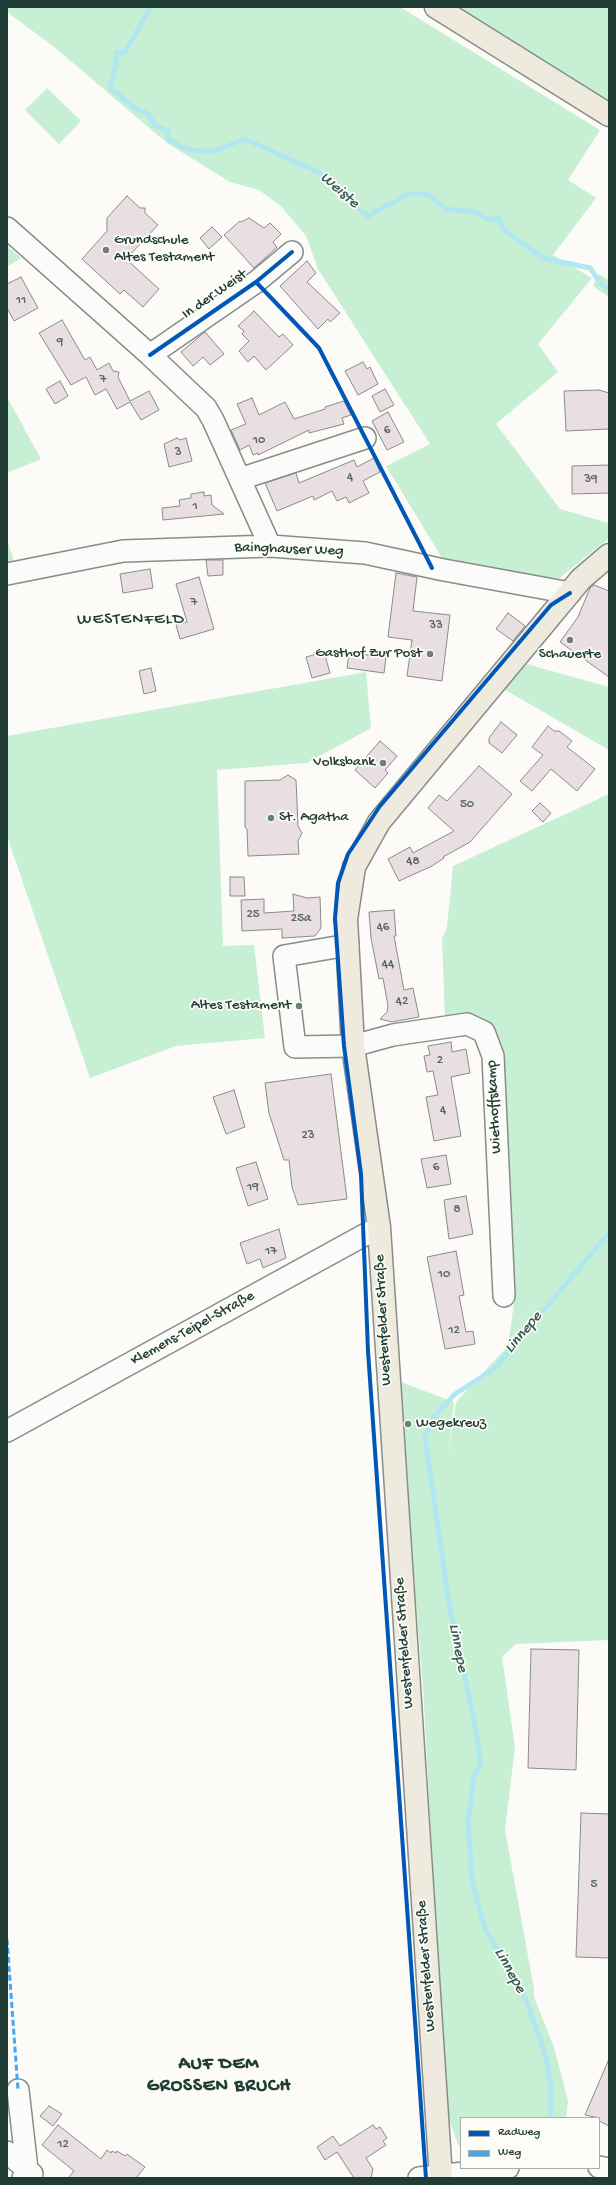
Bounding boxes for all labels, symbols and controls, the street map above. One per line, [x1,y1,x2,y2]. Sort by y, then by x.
water label: Weiste [315,169,363,213]
place label: Grundschule Altes Testament [114,232,214,267]
marker: Grundschule Altes Testament [101,245,111,255]
street label: In der Weist [179,266,251,324]
house number: 11 [16,293,26,309]
house number: 9 [57,335,63,351]
house number: 7 [100,372,106,388]
house number: 6 [384,423,390,439]
house number: 10 [253,433,265,449]
house number: 3 [175,445,181,461]
house number: 4 [347,470,353,486]
house number: 39 [584,472,598,488]
house number: 1 [192,499,198,515]
street label: Bainghauser Weg [234,539,344,561]
house number: 7 [191,595,197,611]
district label: WESTENFELD [77,610,185,630]
house number: 33 [429,618,443,634]
marker: Schauerte [565,635,575,645]
place label: Gasthof Zur Post [315,645,422,663]
place label: Schauerte [539,646,601,664]
marker: Gasthof Zur Post [425,649,435,659]
place label: Volksbank [313,754,375,772]
marker: Volksbank [378,758,388,768]
house number: 50 [460,797,474,813]
place label: St. Agatha [279,809,349,827]
marker: St. Agatha [266,813,276,823]
house number: 48 [406,854,420,870]
house number: 25 [246,907,260,923]
house number: 25a [291,911,311,927]
house number: 46 [377,920,389,936]
house number: 44 [382,957,394,973]
house number: 42 [396,994,408,1010]
place label: Altes Testament [191,997,291,1015]
marker: Altes Testament [294,1001,304,1011]
house number: 2 [437,1053,443,1069]
street label: Wiethoffskamp [484,1060,506,1154]
house number: 4 [440,1103,446,1119]
house number: 23 [301,1128,315,1144]
house number: 6 [433,1160,439,1176]
house number: 19 [247,1180,259,1196]
house number: 8 [453,1202,461,1218]
house number: 17 [265,1244,277,1260]
street label: Westenfelder Straße [372,1254,396,1386]
house number: 10 [438,1267,450,1283]
street label: Klemens-Teipel-Straße [128,1288,258,1370]
water label: Linnepe [501,1308,547,1358]
house number: 12 [448,1323,460,1339]
place label: Wegekreuz [416,1415,486,1433]
marker: Wegekreuz [403,1419,413,1429]
street label: Westenfelder Straße [391,1577,419,1709]
water label: Linnepe [443,1622,471,1674]
house number: 5 [591,1877,597,1893]
street label: Westenfelder Straße [413,1900,441,2032]
water label: Linnepe [489,1945,529,1997]
district label: AUF DEM GROSSEN BRUCH [147,2054,291,2098]
legend [460,2117,600,2169]
text: Radweg [498,2126,540,2140]
house number: 12 [57,2137,69,2153]
text: Weg [498,2146,521,2160]

